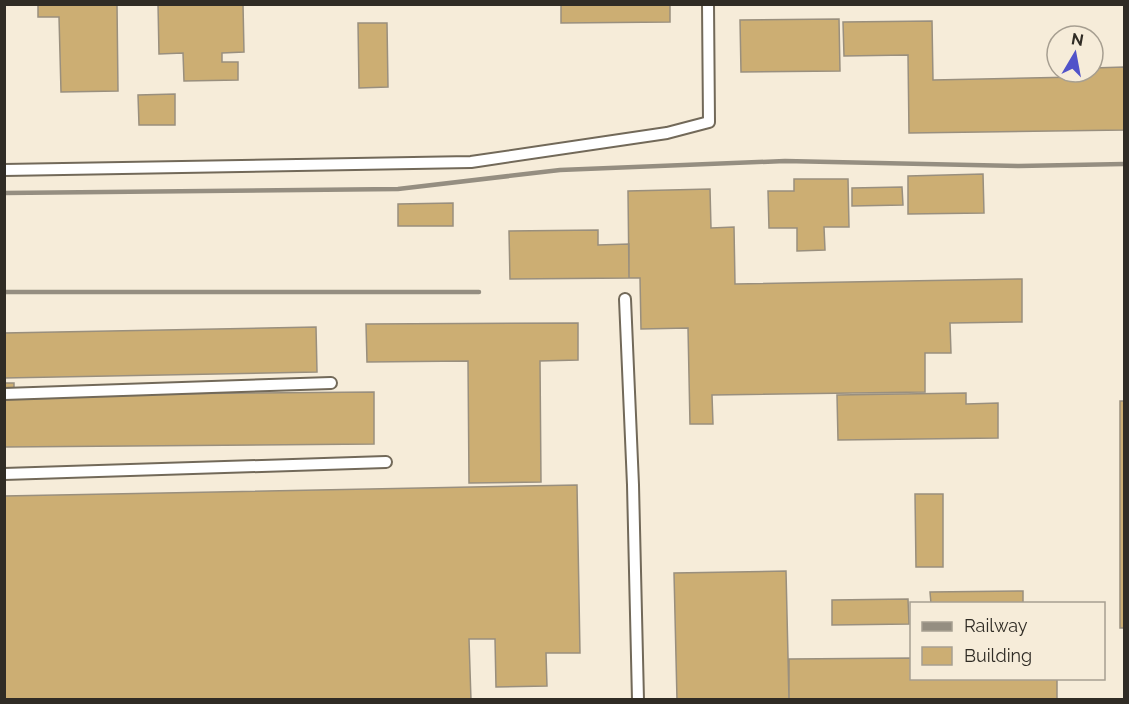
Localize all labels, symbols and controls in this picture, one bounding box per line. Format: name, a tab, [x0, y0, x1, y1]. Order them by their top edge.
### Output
north arrow	[1045, 24, 1105, 84]
text: N	[1070, 29, 1085, 50]
legend	[910, 602, 1105, 680]
text: Railway	[964, 615, 1028, 636]
text: Building	[964, 645, 1032, 666]

